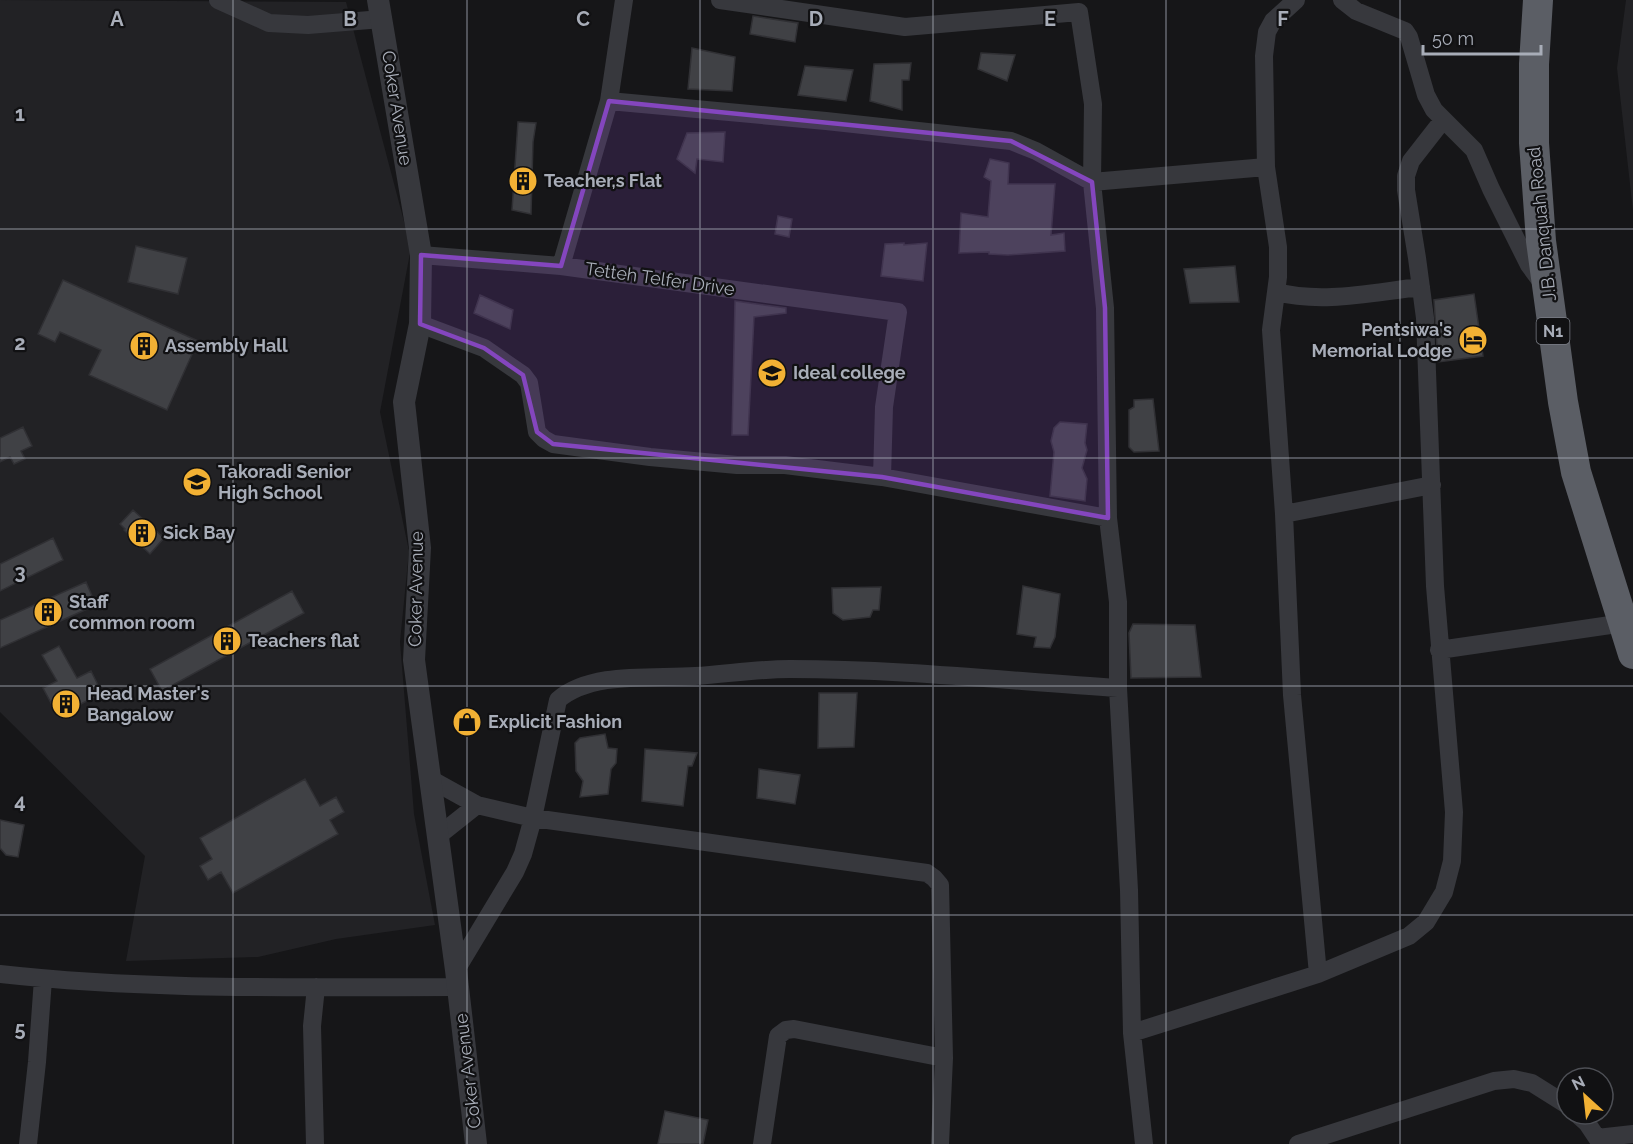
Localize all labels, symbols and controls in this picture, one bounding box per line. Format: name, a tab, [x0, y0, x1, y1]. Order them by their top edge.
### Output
text: A	[110, 7, 124, 31]
text: B	[343, 7, 357, 31]
text: C	[576, 7, 590, 31]
text: D	[809, 7, 823, 31]
text: E	[1044, 7, 1056, 31]
text: F	[1277, 7, 1289, 31]
scale bar	[1423, 18, 1542, 56]
text: 50 m	[1432, 28, 1474, 49]
street label: Coker Avenue	[378, 49, 417, 167]
text: 1	[15, 102, 25, 126]
street label: J.B. Danquah Road	[1523, 146, 1560, 302]
building icon: Teacher,s Flat	[507, 165, 539, 197]
place label: Teacher,s Flat	[544, 170, 662, 191]
street label: Tetteh Telfer Drive	[584, 258, 736, 299]
road number: N1	[1536, 318, 1570, 344]
place label: Pentsiwa's Memorial Lodge	[1312, 319, 1452, 361]
hotel icon: Pentsiwa's Memorial Lodge	[1457, 324, 1489, 356]
building icon: Assembly Hall	[128, 330, 160, 362]
text: 2	[14, 331, 26, 355]
place label: Assembly Hall	[165, 335, 288, 356]
school or university icon: Ideal college	[756, 357, 788, 389]
place label: Ideal college	[793, 362, 906, 383]
place label: Takoradi Senior High School	[218, 461, 351, 503]
school or university icon: Takoradi Senior High School	[181, 466, 213, 498]
building icon: Sick Bay	[126, 517, 158, 549]
place label: Sick Bay	[163, 522, 235, 543]
street label: Coker Avenue	[404, 531, 427, 647]
text: 3	[14, 560, 26, 584]
place label: Staff common room	[69, 591, 195, 633]
building icon: Staff common room	[32, 596, 64, 628]
building icon: Teachers flat	[211, 625, 243, 657]
place label: Teachers flat	[248, 630, 360, 651]
place label: Head Master's Bangalow	[87, 683, 210, 725]
building icon: Head Master's Bangalow	[50, 688, 82, 720]
shop icon: Explicit Fashion	[451, 706, 483, 738]
place label: Explicit Fashion	[488, 711, 622, 732]
text: 4	[14, 789, 26, 813]
street label: Coker Avenue	[450, 1012, 485, 1130]
text: 5	[14, 1017, 26, 1041]
north arrow	[1555, 1066, 1615, 1126]
text: N	[1569, 1072, 1588, 1094]

